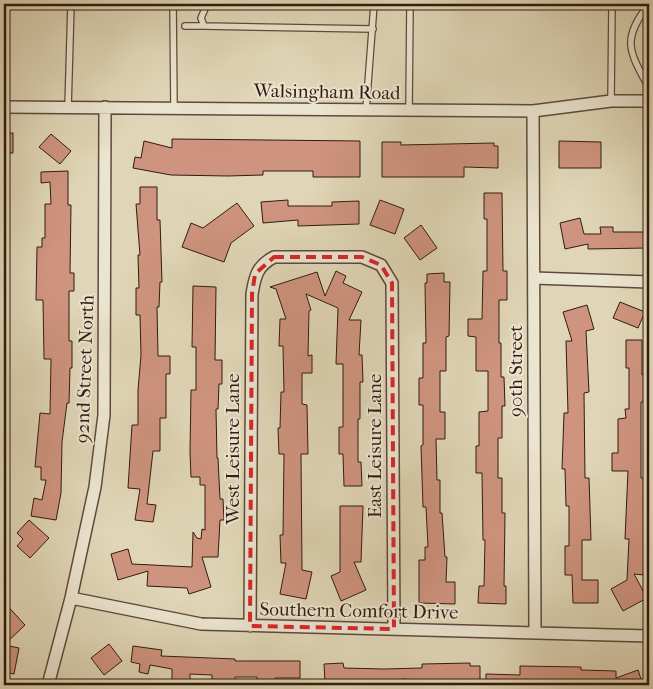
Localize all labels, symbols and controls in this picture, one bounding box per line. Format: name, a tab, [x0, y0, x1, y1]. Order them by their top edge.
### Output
street label: Walsingham Road	[252, 80, 401, 104]
street label: 92nd Street North	[71, 294, 99, 444]
street label: 90th Street	[505, 325, 527, 417]
street label: West Leisure Lane	[222, 373, 244, 526]
street label: East Leisure Lane	[364, 374, 386, 518]
street label: Southern Comfort Drive	[259, 598, 459, 624]

